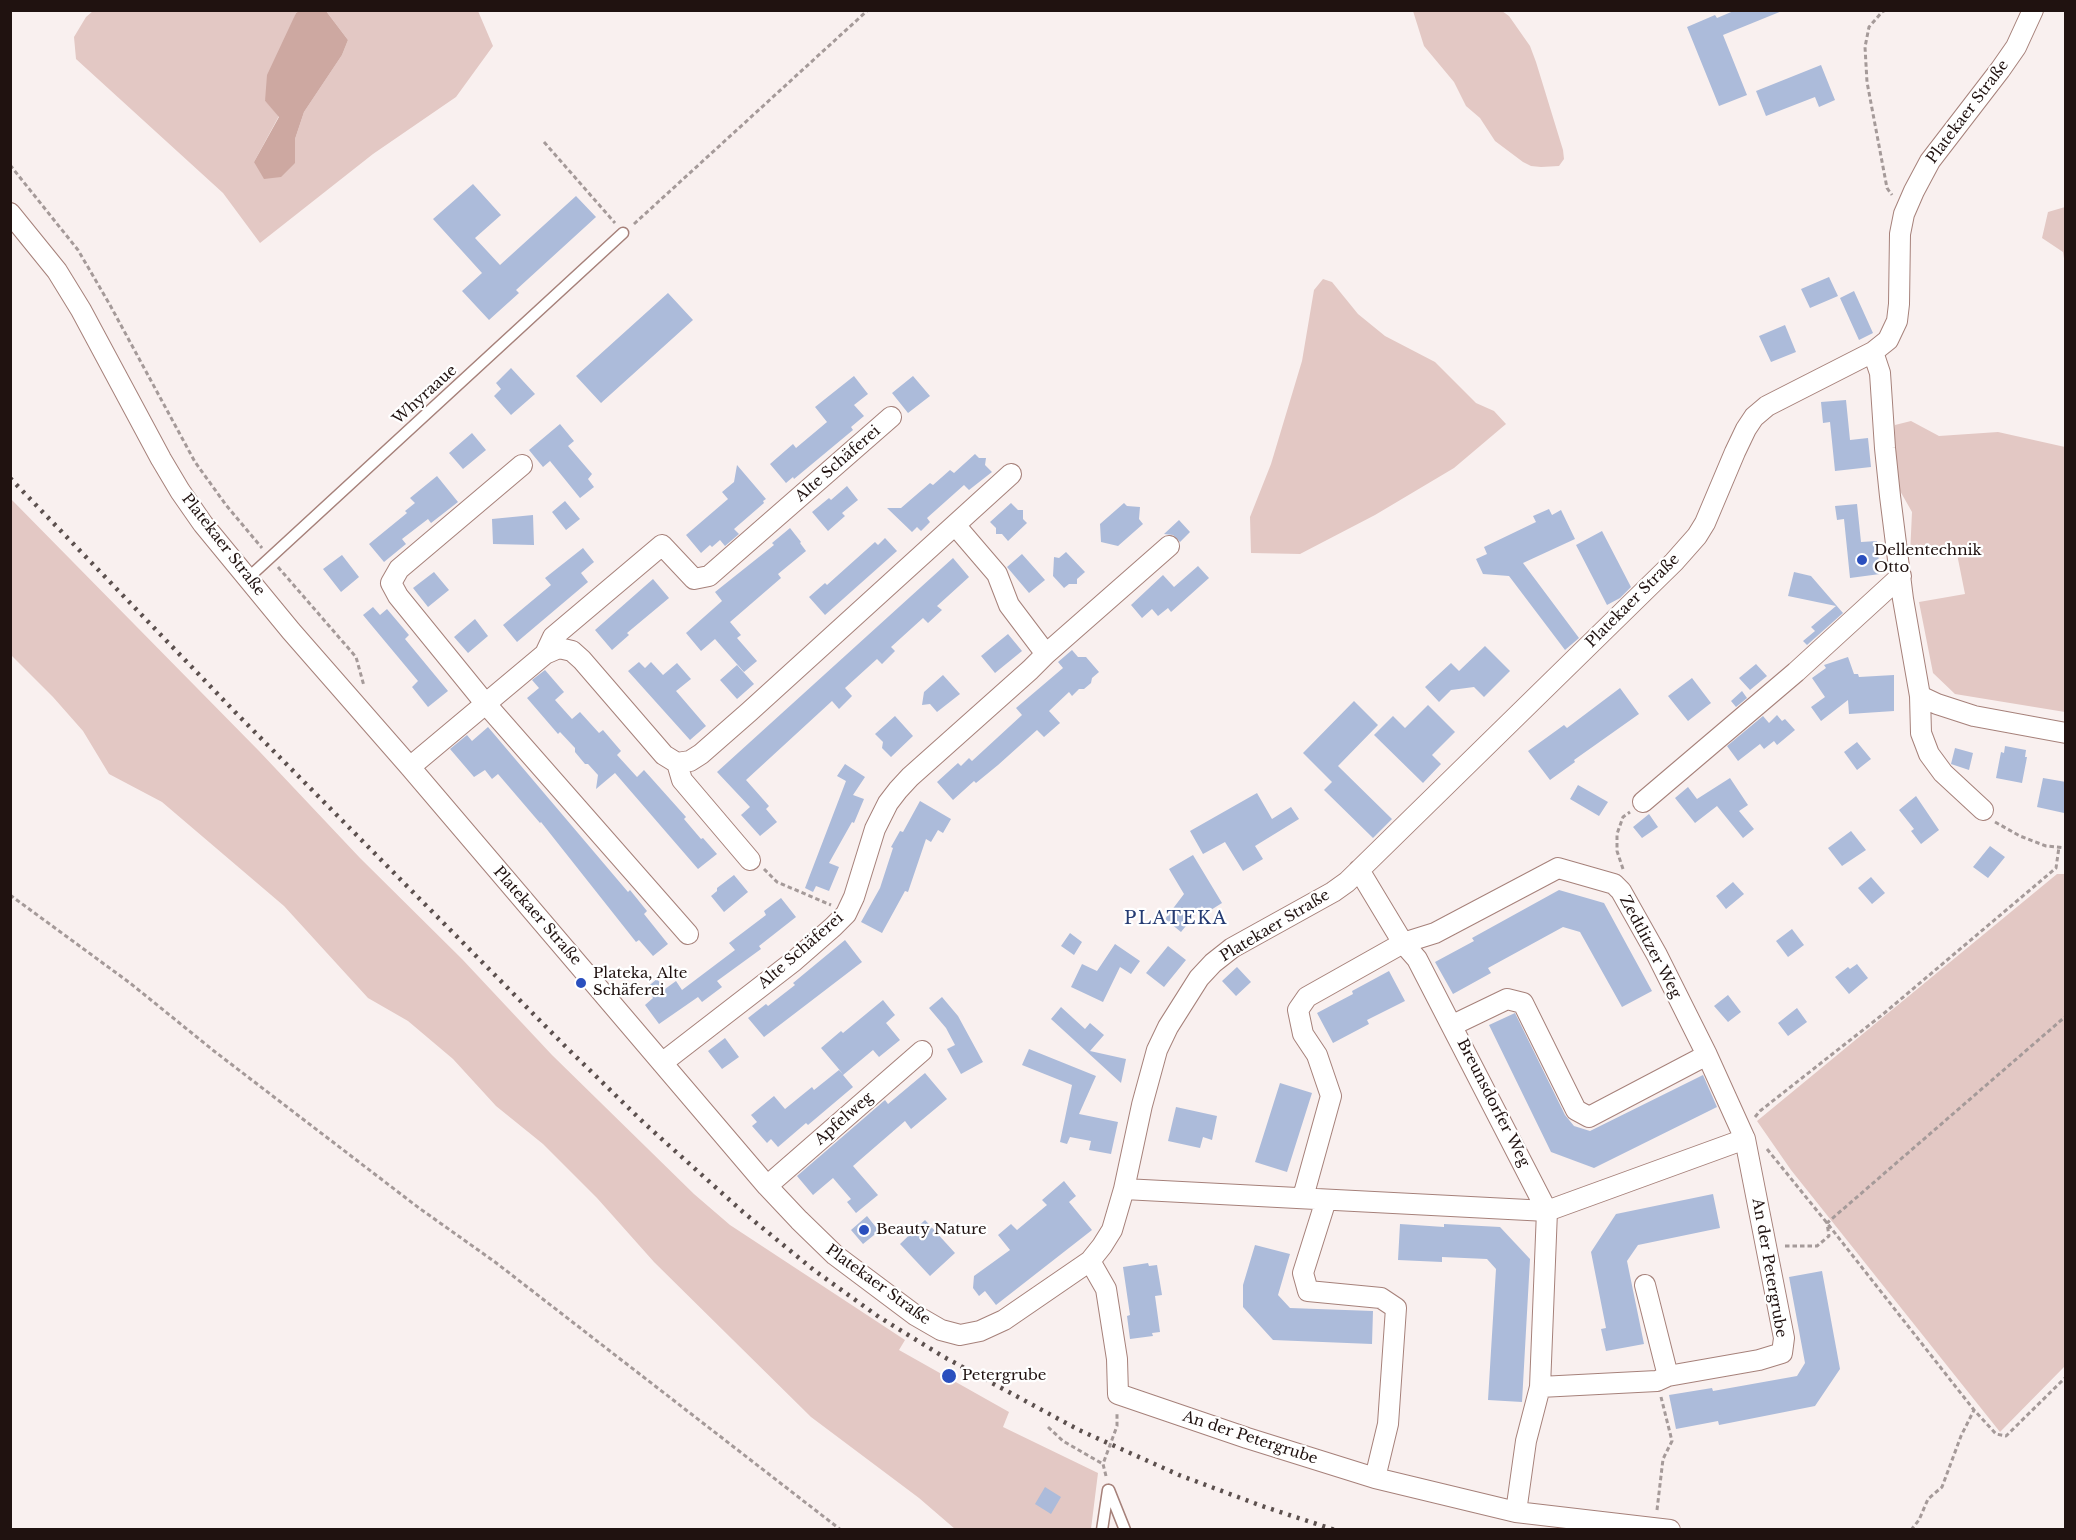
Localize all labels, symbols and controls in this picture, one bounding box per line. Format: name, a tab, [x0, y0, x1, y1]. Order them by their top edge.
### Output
street label: Platekaer Straße	[1923, 57, 2013, 167]
street label: Whyraaue	[389, 362, 461, 428]
street label: Alte Schäferei	[792, 422, 884, 506]
street label: Platekaer Straße	[177, 490, 269, 600]
place label: Dellentechnik Otto	[1874, 542, 1982, 577]
street label: Platekaer Straße	[1582, 550, 1684, 652]
marker: Dellentechnik Otto	[1855, 553, 1869, 567]
street label: Platekaer Straße	[489, 863, 585, 969]
street label: Platekaer Straße	[1217, 886, 1333, 966]
street label: Zedtlitzer Weg	[1615, 892, 1685, 1002]
district label: PLATEKA	[1124, 908, 1228, 930]
street label: Alte Schäferei	[755, 909, 847, 993]
place label: Plateka, Alte Schäferei	[593, 965, 687, 1000]
marker: Plateka, Alte Schäferei	[574, 976, 588, 990]
street label: Breunsdorfer Weg	[1453, 1036, 1533, 1170]
street label: Apfelweg	[811, 1089, 877, 1149]
street label: An der Petergrube	[1748, 1197, 1790, 1339]
place label: Beauty Nature	[876, 1221, 987, 1239]
marker: Beauty Nature	[857, 1223, 871, 1237]
street label: Platekaer Straße	[822, 1241, 934, 1329]
marker: Petergrube	[940, 1367, 958, 1385]
place label: Petergrube	[962, 1367, 1046, 1385]
street label: An der Petergrube	[1180, 1408, 1320, 1468]

